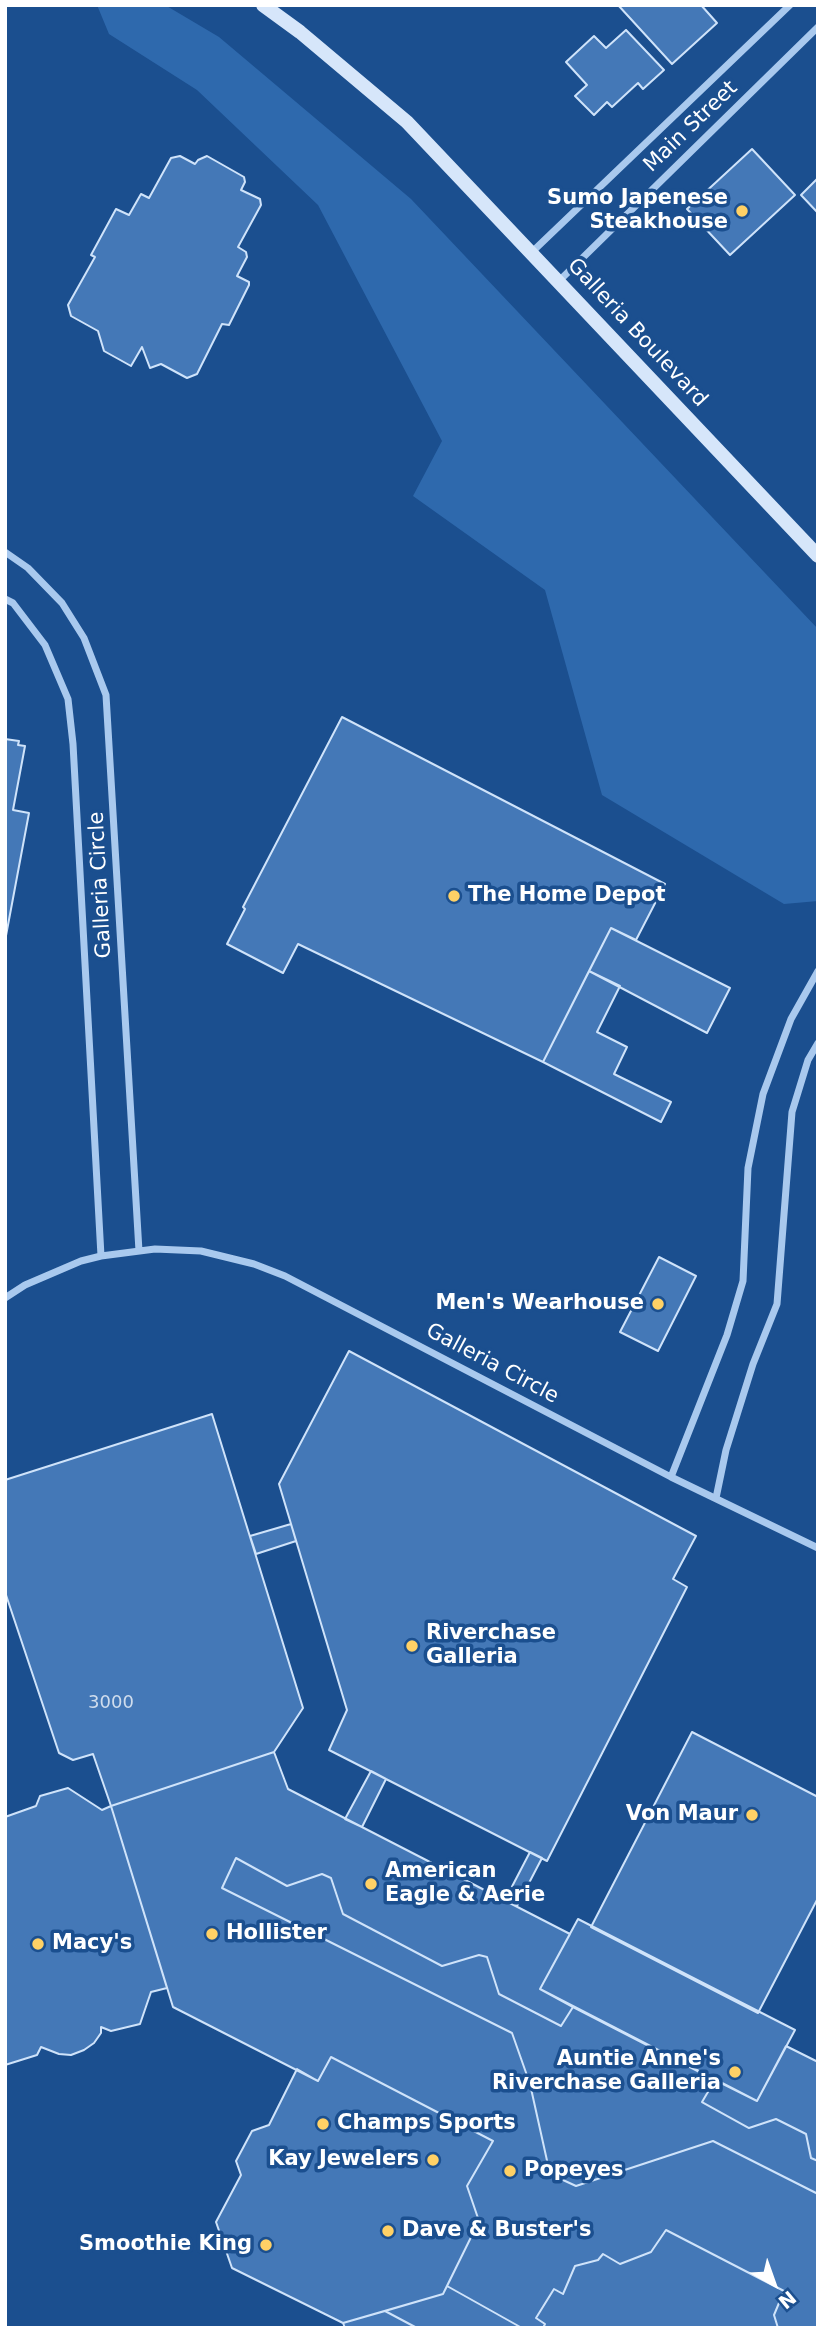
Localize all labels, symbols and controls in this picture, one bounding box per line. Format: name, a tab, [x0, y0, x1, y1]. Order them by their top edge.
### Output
street label: Main Street	[639, 76, 743, 178]
place label: Sumo Japenese Steakhouse	[547, 186, 728, 236]
marker: Sumo Japenese Steakhouse	[734, 203, 750, 219]
street label: Galleria Boulevard	[562, 253, 712, 413]
street label: Galleria Circle	[85, 811, 117, 959]
place label: The Home Depot	[468, 883, 665, 909]
marker: The Home Depot	[446, 888, 462, 904]
place label: Men's Wearhouse	[435, 1291, 644, 1317]
marker: Men's Wearhouse	[650, 1296, 666, 1312]
street label: Galleria Circle	[421, 1318, 563, 1410]
place label: Riverchase Galleria	[426, 1621, 556, 1671]
marker: Riverchase Galleria	[404, 1638, 420, 1654]
house number: 3000	[88, 1692, 134, 1714]
place label: Von Maur	[626, 1802, 738, 1828]
marker: Von Maur	[744, 1807, 760, 1823]
place label: American Eagle & Aerie	[385, 1859, 545, 1909]
marker: American Eagle & Aerie	[363, 1876, 379, 1892]
place label: Hollister	[226, 1921, 327, 1947]
marker: Hollister	[204, 1926, 220, 1942]
place label: Macy's	[52, 1931, 132, 1957]
marker: Macy's	[30, 1936, 46, 1952]
place label: Auntie Anne's Riverchase Galleria	[492, 2047, 721, 2097]
marker: Auntie Anne's Riverchase Galleria	[727, 2064, 743, 2080]
place label: Champs Sports	[337, 2111, 516, 2137]
marker: Champs Sports	[315, 2116, 331, 2132]
place label: Kay Jewelers	[268, 2147, 419, 2173]
marker: Kay Jewelers	[425, 2152, 441, 2168]
place label: Popeyes	[524, 2158, 624, 2184]
marker: Popeyes	[502, 2163, 518, 2179]
place label: Dave & Buster's	[402, 2218, 591, 2244]
marker: Dave & Buster's	[380, 2223, 396, 2239]
place label: Smoothie King	[79, 2232, 252, 2258]
marker: Smoothie King	[258, 2237, 274, 2253]
north arrow	[739, 2249, 809, 2319]
text: N	[774, 2287, 801, 2314]

